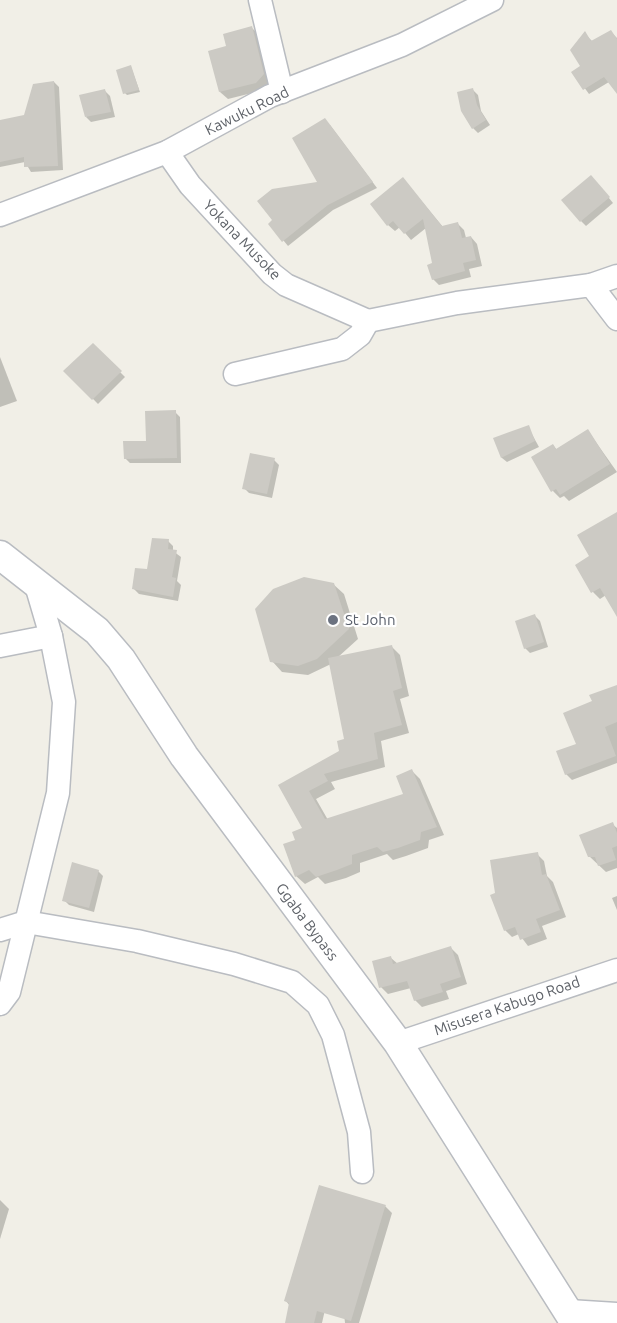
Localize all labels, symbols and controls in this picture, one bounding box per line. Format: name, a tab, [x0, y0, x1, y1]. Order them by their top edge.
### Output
street label: Kawuku Road	[202, 83, 291, 138]
street label: Yokana Musoke	[200, 196, 285, 283]
place label: St John	[345, 611, 395, 628]
marker: St John	[326, 613, 340, 627]
street label: Ggaba Bypass	[273, 880, 342, 964]
street label: Misusera Kabugo Road	[432, 973, 582, 1038]

